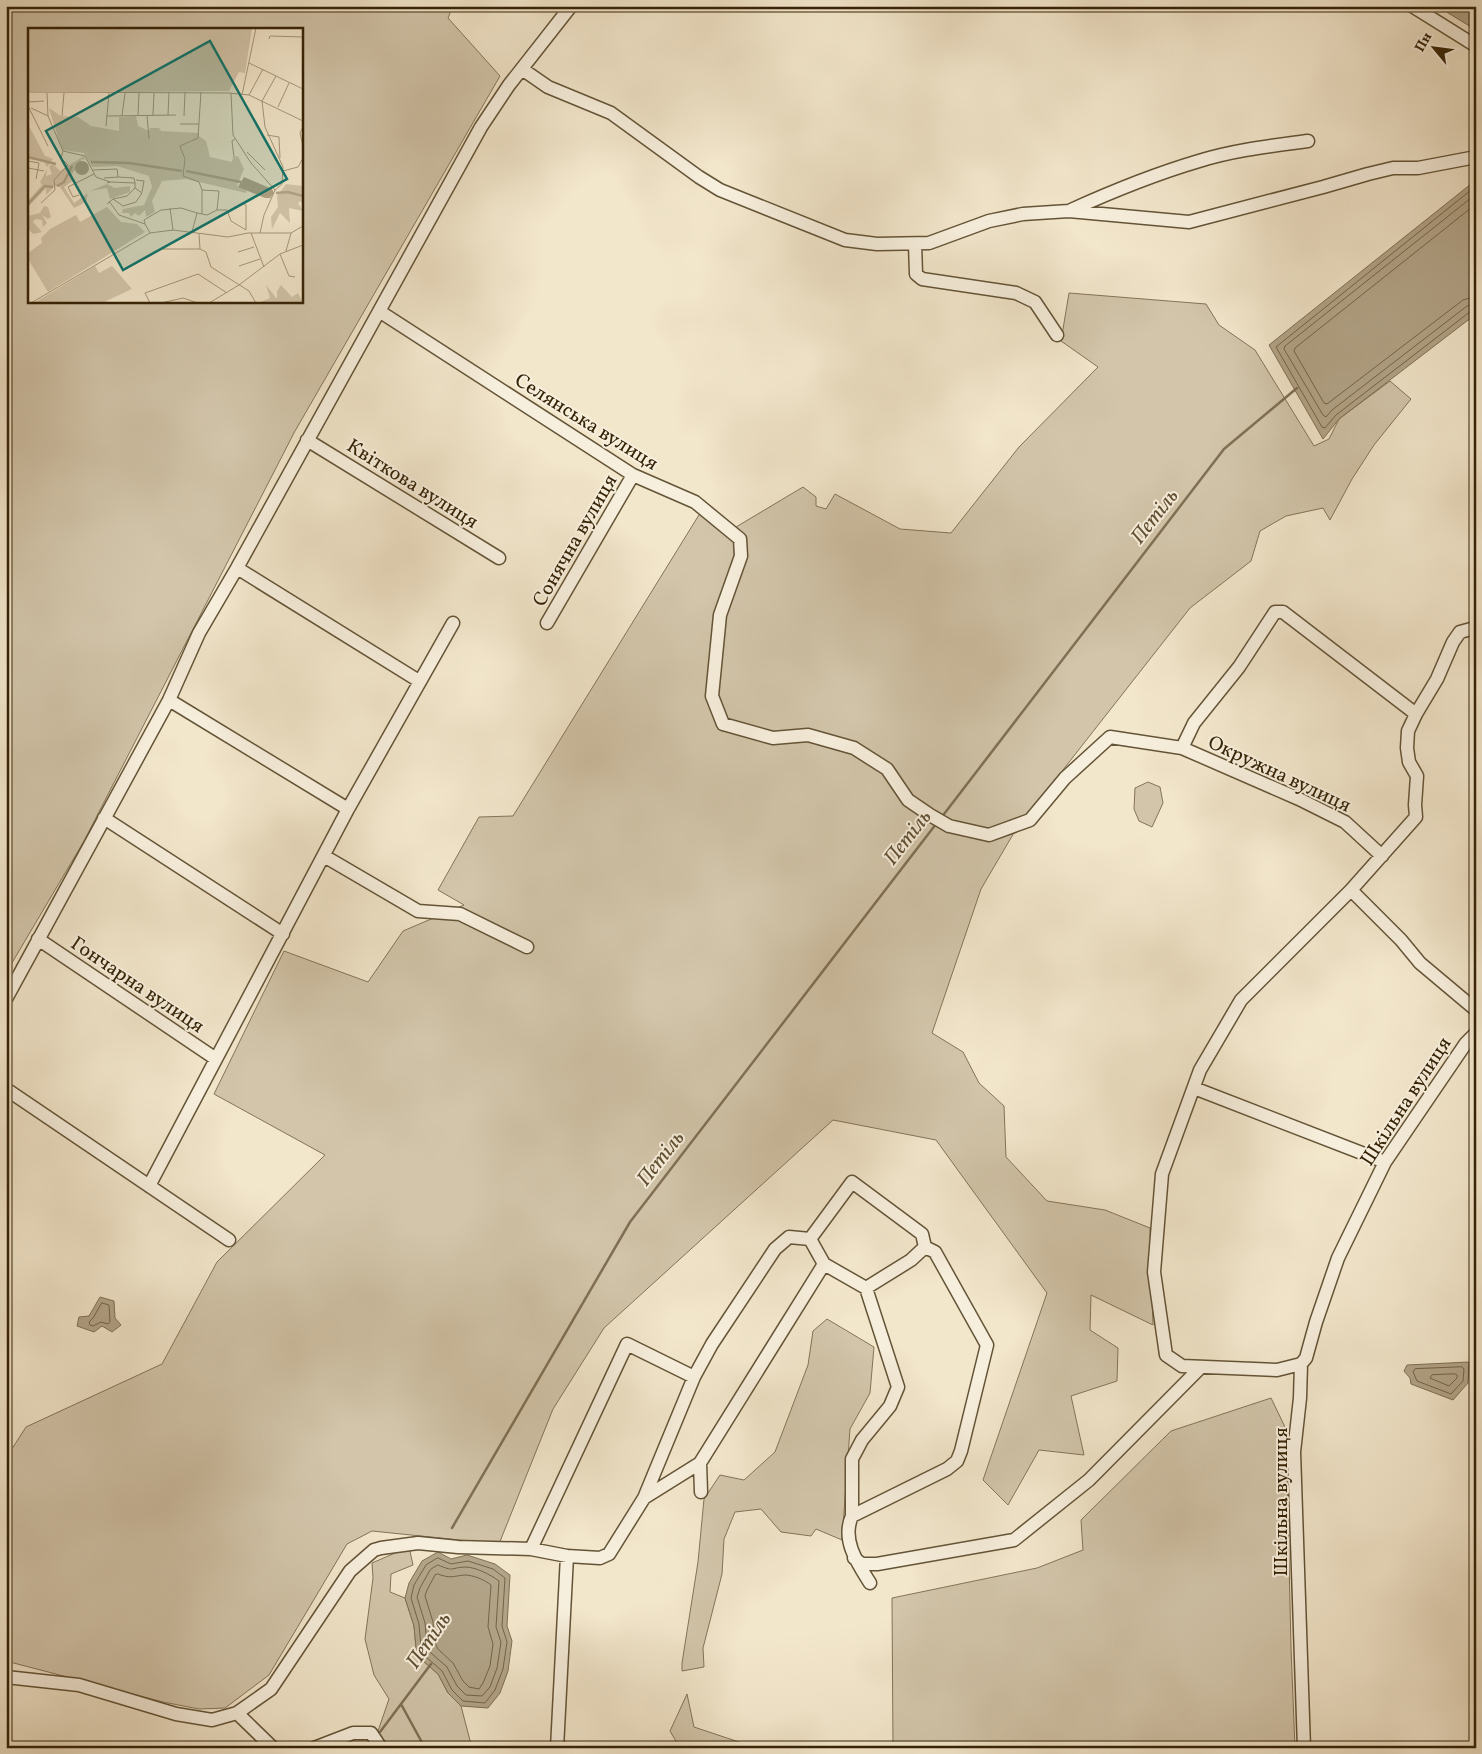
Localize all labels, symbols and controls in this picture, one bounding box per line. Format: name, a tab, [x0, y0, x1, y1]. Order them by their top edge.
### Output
north arrow	[1410, 22, 1460, 72]
inset map	[28, 28, 302, 302]
text: Пн	[1411, 29, 1437, 56]
street label: Селянська вулиця	[509, 367, 663, 478]
street label: Квіткова вулиця	[341, 433, 483, 536]
street label: Сонячна вулиця	[526, 470, 625, 612]
water label: Петіль	[1125, 483, 1186, 550]
street label: Окружна вулиця	[1203, 729, 1355, 820]
water label: Петіль	[878, 804, 939, 871]
street label: Гончарна вулиця	[64, 930, 209, 1041]
street label: Шкільна вулиця	[1354, 1032, 1459, 1172]
water label: Петіль	[631, 1125, 692, 1192]
street label: Шкільна вулиця	[1268, 1427, 1296, 1577]
water label: Петіль	[400, 1606, 459, 1675]

